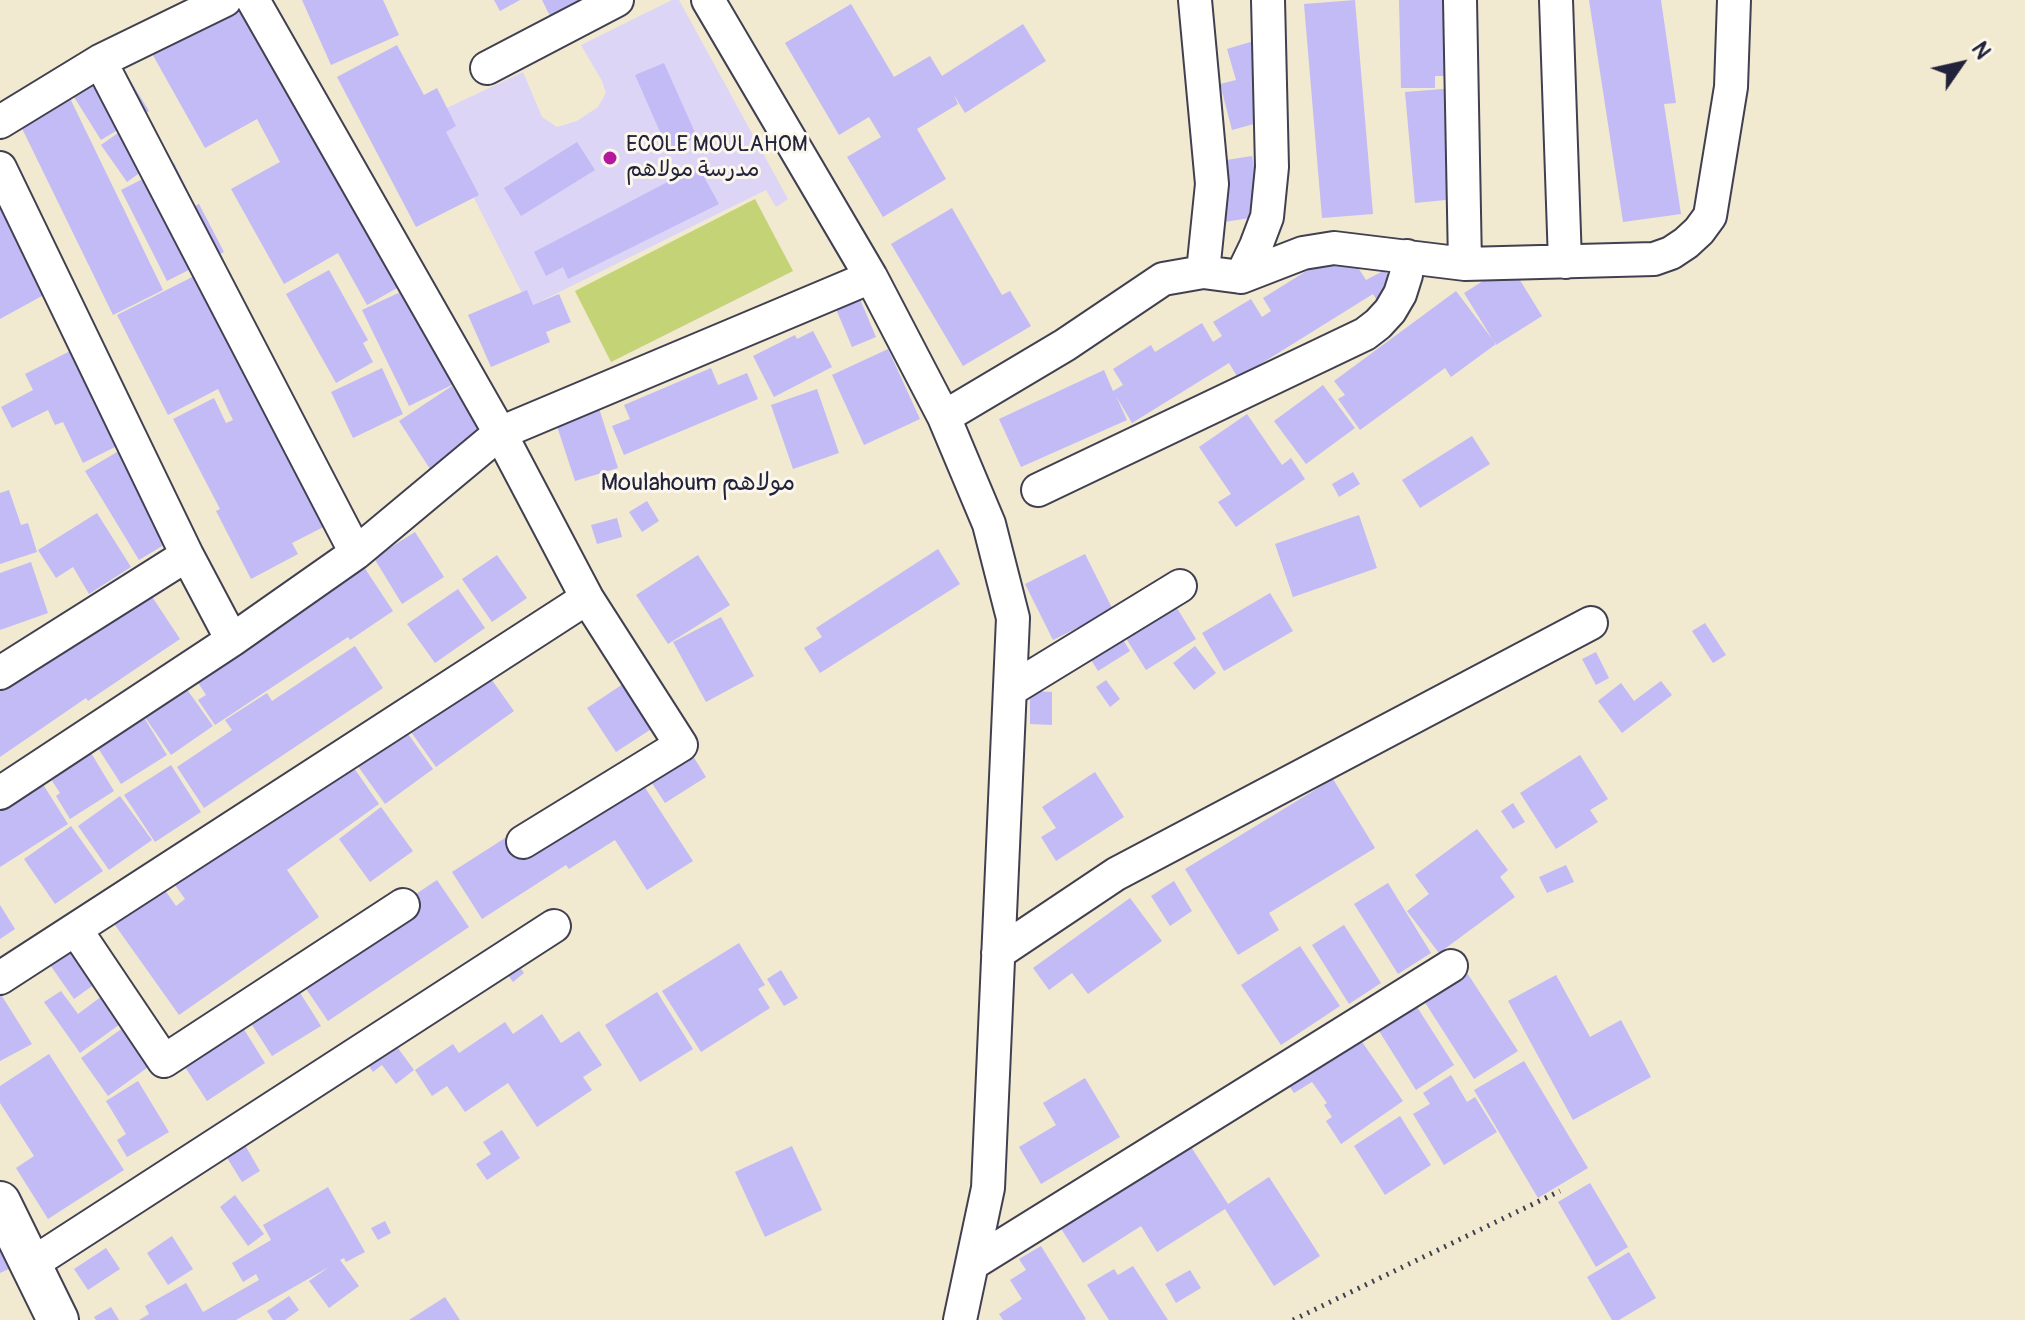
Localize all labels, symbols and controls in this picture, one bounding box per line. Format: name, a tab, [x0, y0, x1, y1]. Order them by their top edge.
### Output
north arrow	[1921, 24, 2001, 104]
text: N	[1965, 37, 1997, 65]
place label: ECOLE MOULAHOM مدرسة مولاهم	[626, 132, 808, 184]
marker: ECOLE MOULAHOM مدرسة مولاهم	[601, 149, 619, 167]
district label: Moulahoum مولاهم	[601, 470, 795, 498]

